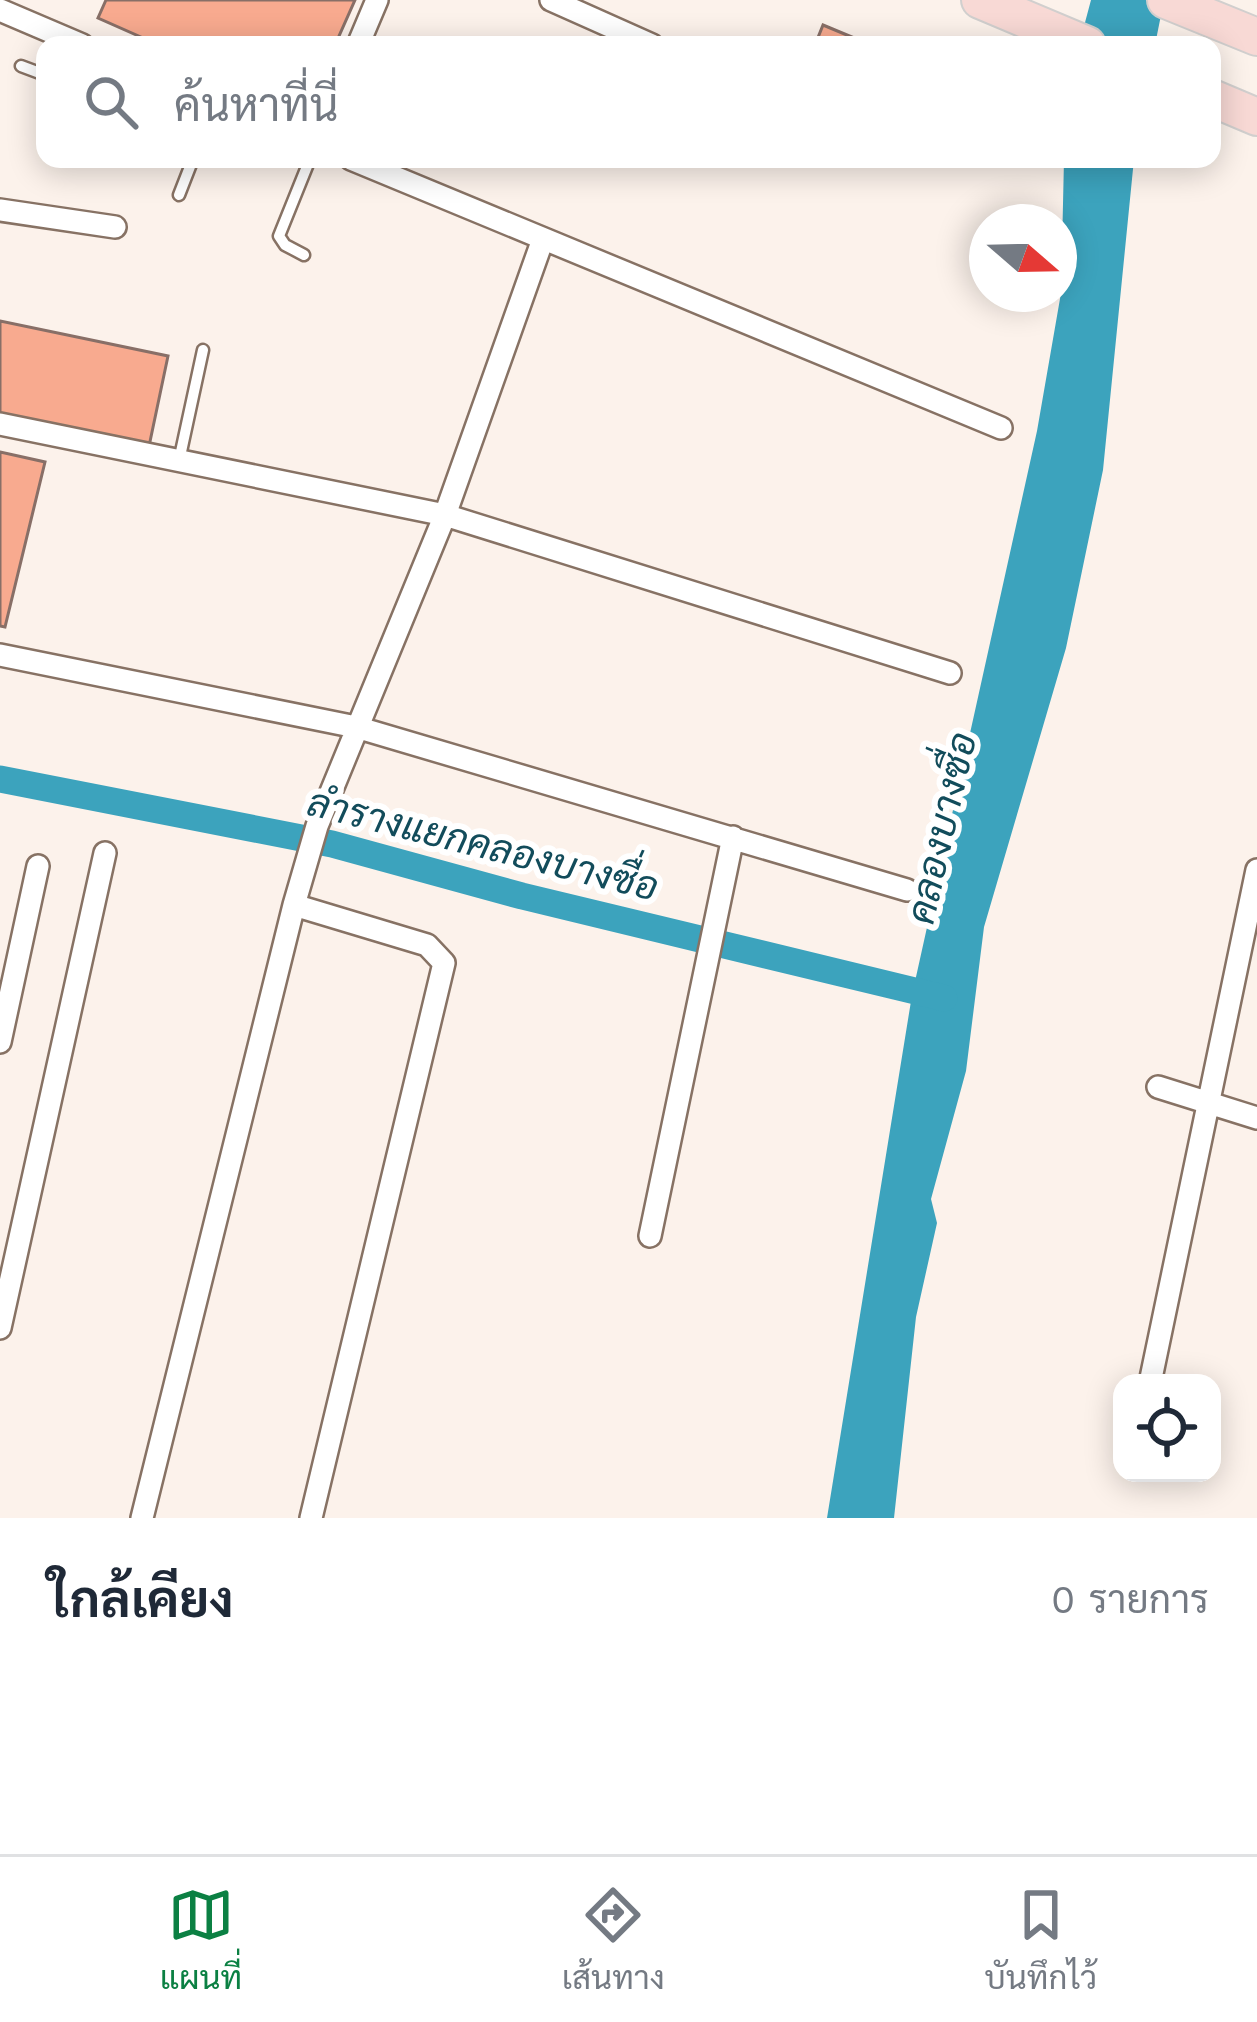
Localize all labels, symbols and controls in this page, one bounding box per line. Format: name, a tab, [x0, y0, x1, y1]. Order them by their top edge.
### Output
search box	[36, 36, 1221, 168]
icon: search	[78, 69, 144, 135]
text: ค้นหาที่นี่	[174, 79, 338, 132]
north arrow	[969, 204, 1077, 312]
water label: คลองบางซื่อ	[887, 725, 985, 928]
water label: ลำรางแยกคลองบางซื่อ	[303, 768, 666, 910]
map controls	[1113, 1374, 1221, 1482]
button: locate	[1113, 1374, 1221, 1482]
text: ใกล้เคียง	[48, 1570, 234, 1629]
text: 0 รายการ	[1051, 1577, 1209, 1622]
tab: แผนที่	[160, 1882, 242, 1997]
tab: เส้นทาง	[562, 1882, 665, 1997]
tab: บันทึกไว้	[984, 1882, 1097, 1997]

